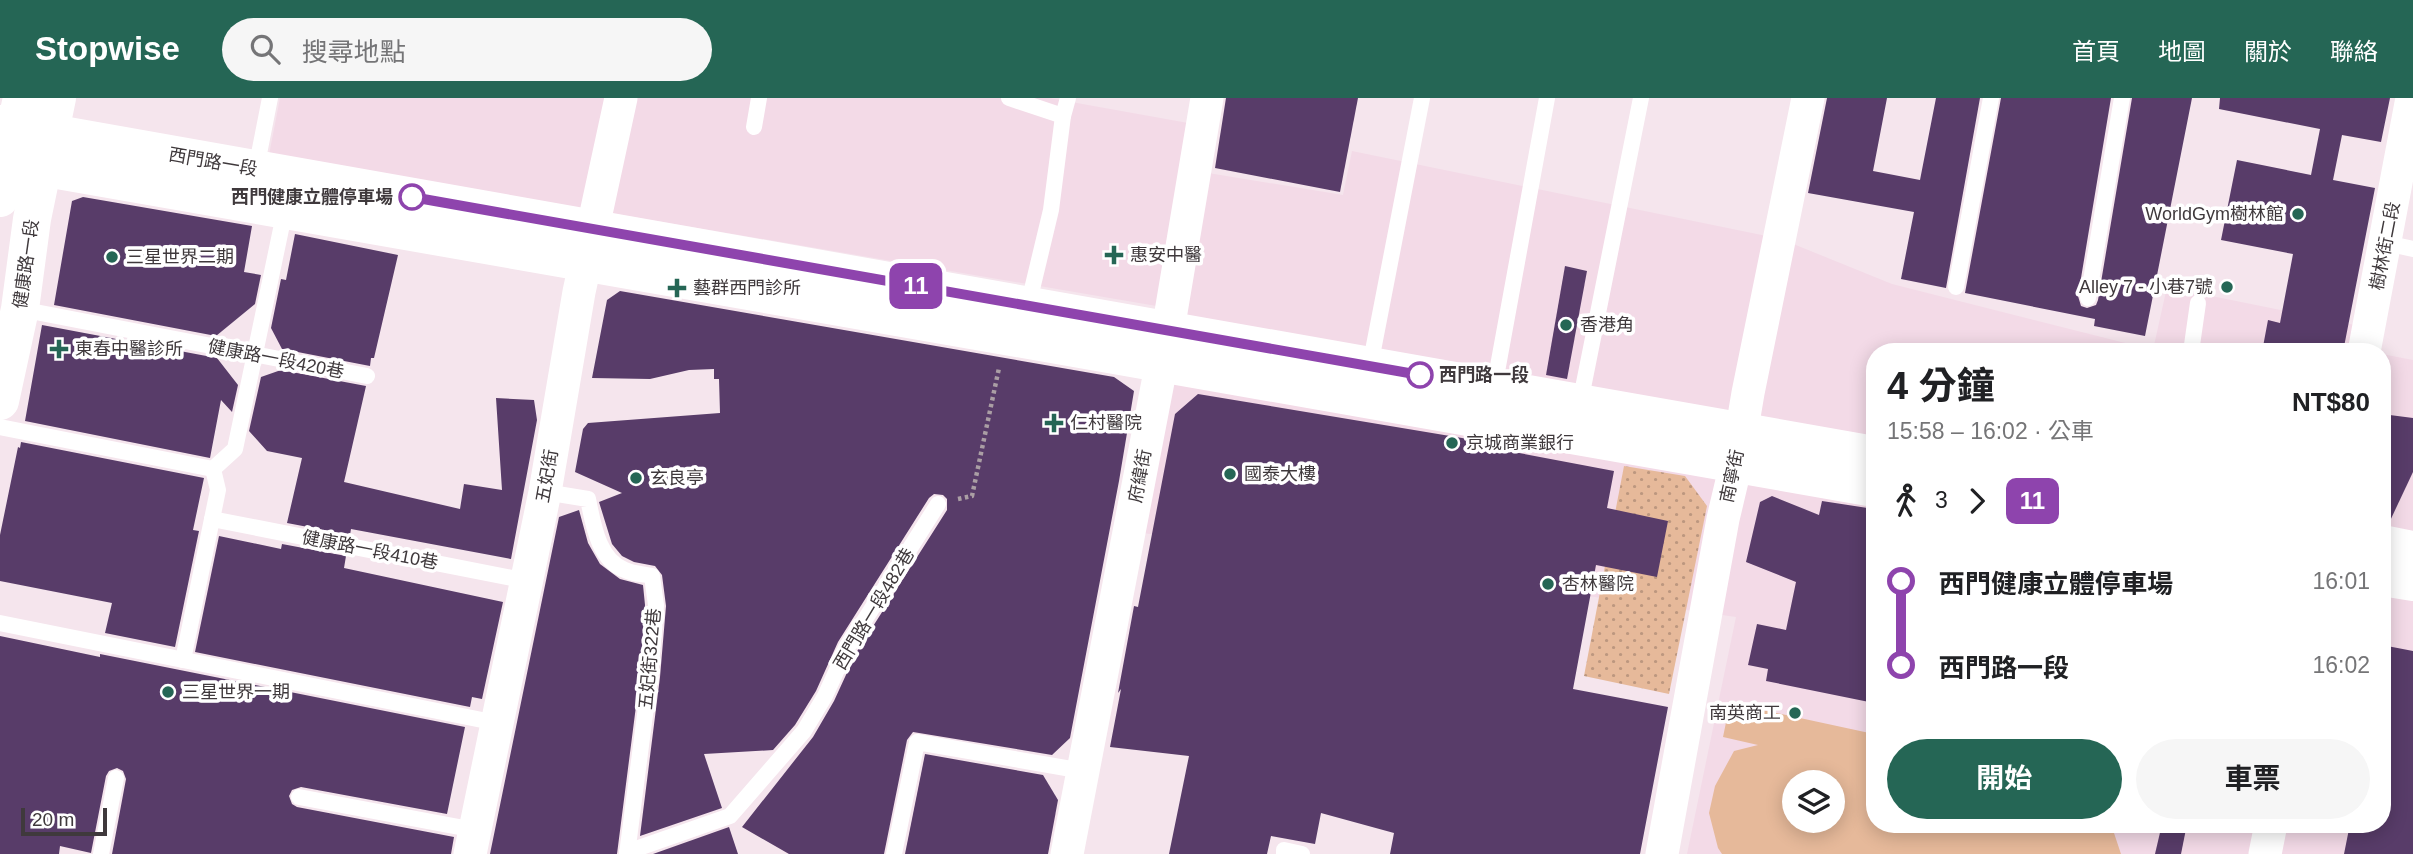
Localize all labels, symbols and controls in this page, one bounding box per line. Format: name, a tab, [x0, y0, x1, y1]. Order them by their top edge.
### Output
search box	[222, 18, 712, 81]
text: Stopwise	[35, 30, 180, 67]
icon: search	[246, 30, 284, 68]
text: 搜尋地點	[302, 37, 406, 67]
text: 首頁	[2072, 38, 2120, 65]
text: 地圖	[2158, 38, 2206, 65]
text: 關於	[2244, 38, 2292, 65]
text: 聯絡	[2330, 38, 2378, 65]
street label: 西門路一段	[167, 144, 259, 180]
marker: 西門健康立體停車場	[399, 184, 425, 210]
place label: 西門健康立體停車場	[231, 187, 393, 207]
street label: 樹林街二段	[2367, 200, 2403, 292]
place label: WorldGym樹林館	[2145, 204, 2284, 224]
marker: WorldGym樹林館	[2290, 206, 2306, 222]
street label: 健康路一段	[10, 218, 42, 310]
marker: 惠安中醫	[1104, 245, 1124, 265]
place label: 惠安中醫	[1130, 245, 1202, 265]
place label: 三星世界二期	[126, 247, 234, 267]
marker: 三星世界二期	[104, 249, 120, 265]
line badge: 11	[884, 263, 948, 309]
text: 11	[903, 272, 929, 299]
place label: Alley 7 - 小巷7號	[2079, 277, 2213, 297]
marker: 藝群西門診所	[667, 278, 687, 298]
place label: 藝群西門診所	[693, 278, 801, 298]
marker: Alley 7 - 小巷7號	[2219, 279, 2235, 295]
place label: 香港角	[1580, 315, 1634, 335]
marker: 香港角	[1558, 317, 1574, 333]
street label: 健康路一段420巷	[206, 336, 346, 382]
marker: 東春中醫診所	[49, 339, 69, 359]
place label: 東春中醫診所	[75, 339, 183, 359]
marker: 西門路一段	[1407, 362, 1433, 388]
place label: 西門路一段	[1439, 365, 1529, 385]
text: 4 分鐘	[1887, 365, 1995, 407]
text: NT$80	[2292, 387, 2370, 417]
marker: 仁村醫院	[1044, 413, 1064, 433]
place label: 仁村醫院	[1070, 413, 1142, 433]
text: 15:58 – 16:02 · 公車	[1887, 418, 2094, 444]
place label: 京城商業銀行	[1466, 433, 1574, 453]
marker: 京城商業銀行	[1444, 435, 1460, 451]
street label: 五妃街	[532, 448, 562, 504]
street label: 府緯街	[1125, 448, 1155, 504]
street label: 南寧街	[1717, 448, 1747, 504]
place label: 國泰大樓	[1244, 464, 1316, 484]
marker: 國泰大樓	[1222, 466, 1238, 482]
place label: 玄良亭	[650, 468, 704, 488]
marker: 玄良亭	[628, 470, 644, 486]
icon: walk	[1887, 482, 1925, 520]
icon: forward	[1958, 482, 1996, 520]
text: 3	[1935, 487, 1948, 513]
text: 11	[2020, 487, 2045, 514]
street label: 健康路一段410巷	[300, 527, 440, 573]
street label: 西門路一段482巷	[830, 545, 918, 673]
text: 16:01	[2312, 568, 2370, 594]
text: 西門健康立體停車場	[1939, 569, 2173, 599]
place label: 杏林醫院	[1562, 574, 1634, 594]
marker: 杏林醫院	[1540, 576, 1556, 592]
street label: 五妃街322巷	[636, 607, 664, 711]
text: 16:02	[2312, 652, 2370, 678]
text: 西門路一段	[1939, 653, 2069, 683]
place label: 三星世界一期	[182, 682, 290, 702]
marker: 三星世界一期	[160, 684, 176, 700]
place label: 南英商工	[1709, 703, 1781, 723]
marker: 南英商工	[1787, 705, 1803, 721]
button: 開始	[1887, 739, 2122, 819]
button: 車票	[2136, 739, 2370, 819]
map controls	[1782, 770, 1845, 833]
button: layers	[1782, 770, 1845, 833]
scale bar	[21, 805, 107, 837]
text: 20 m	[32, 809, 74, 830]

